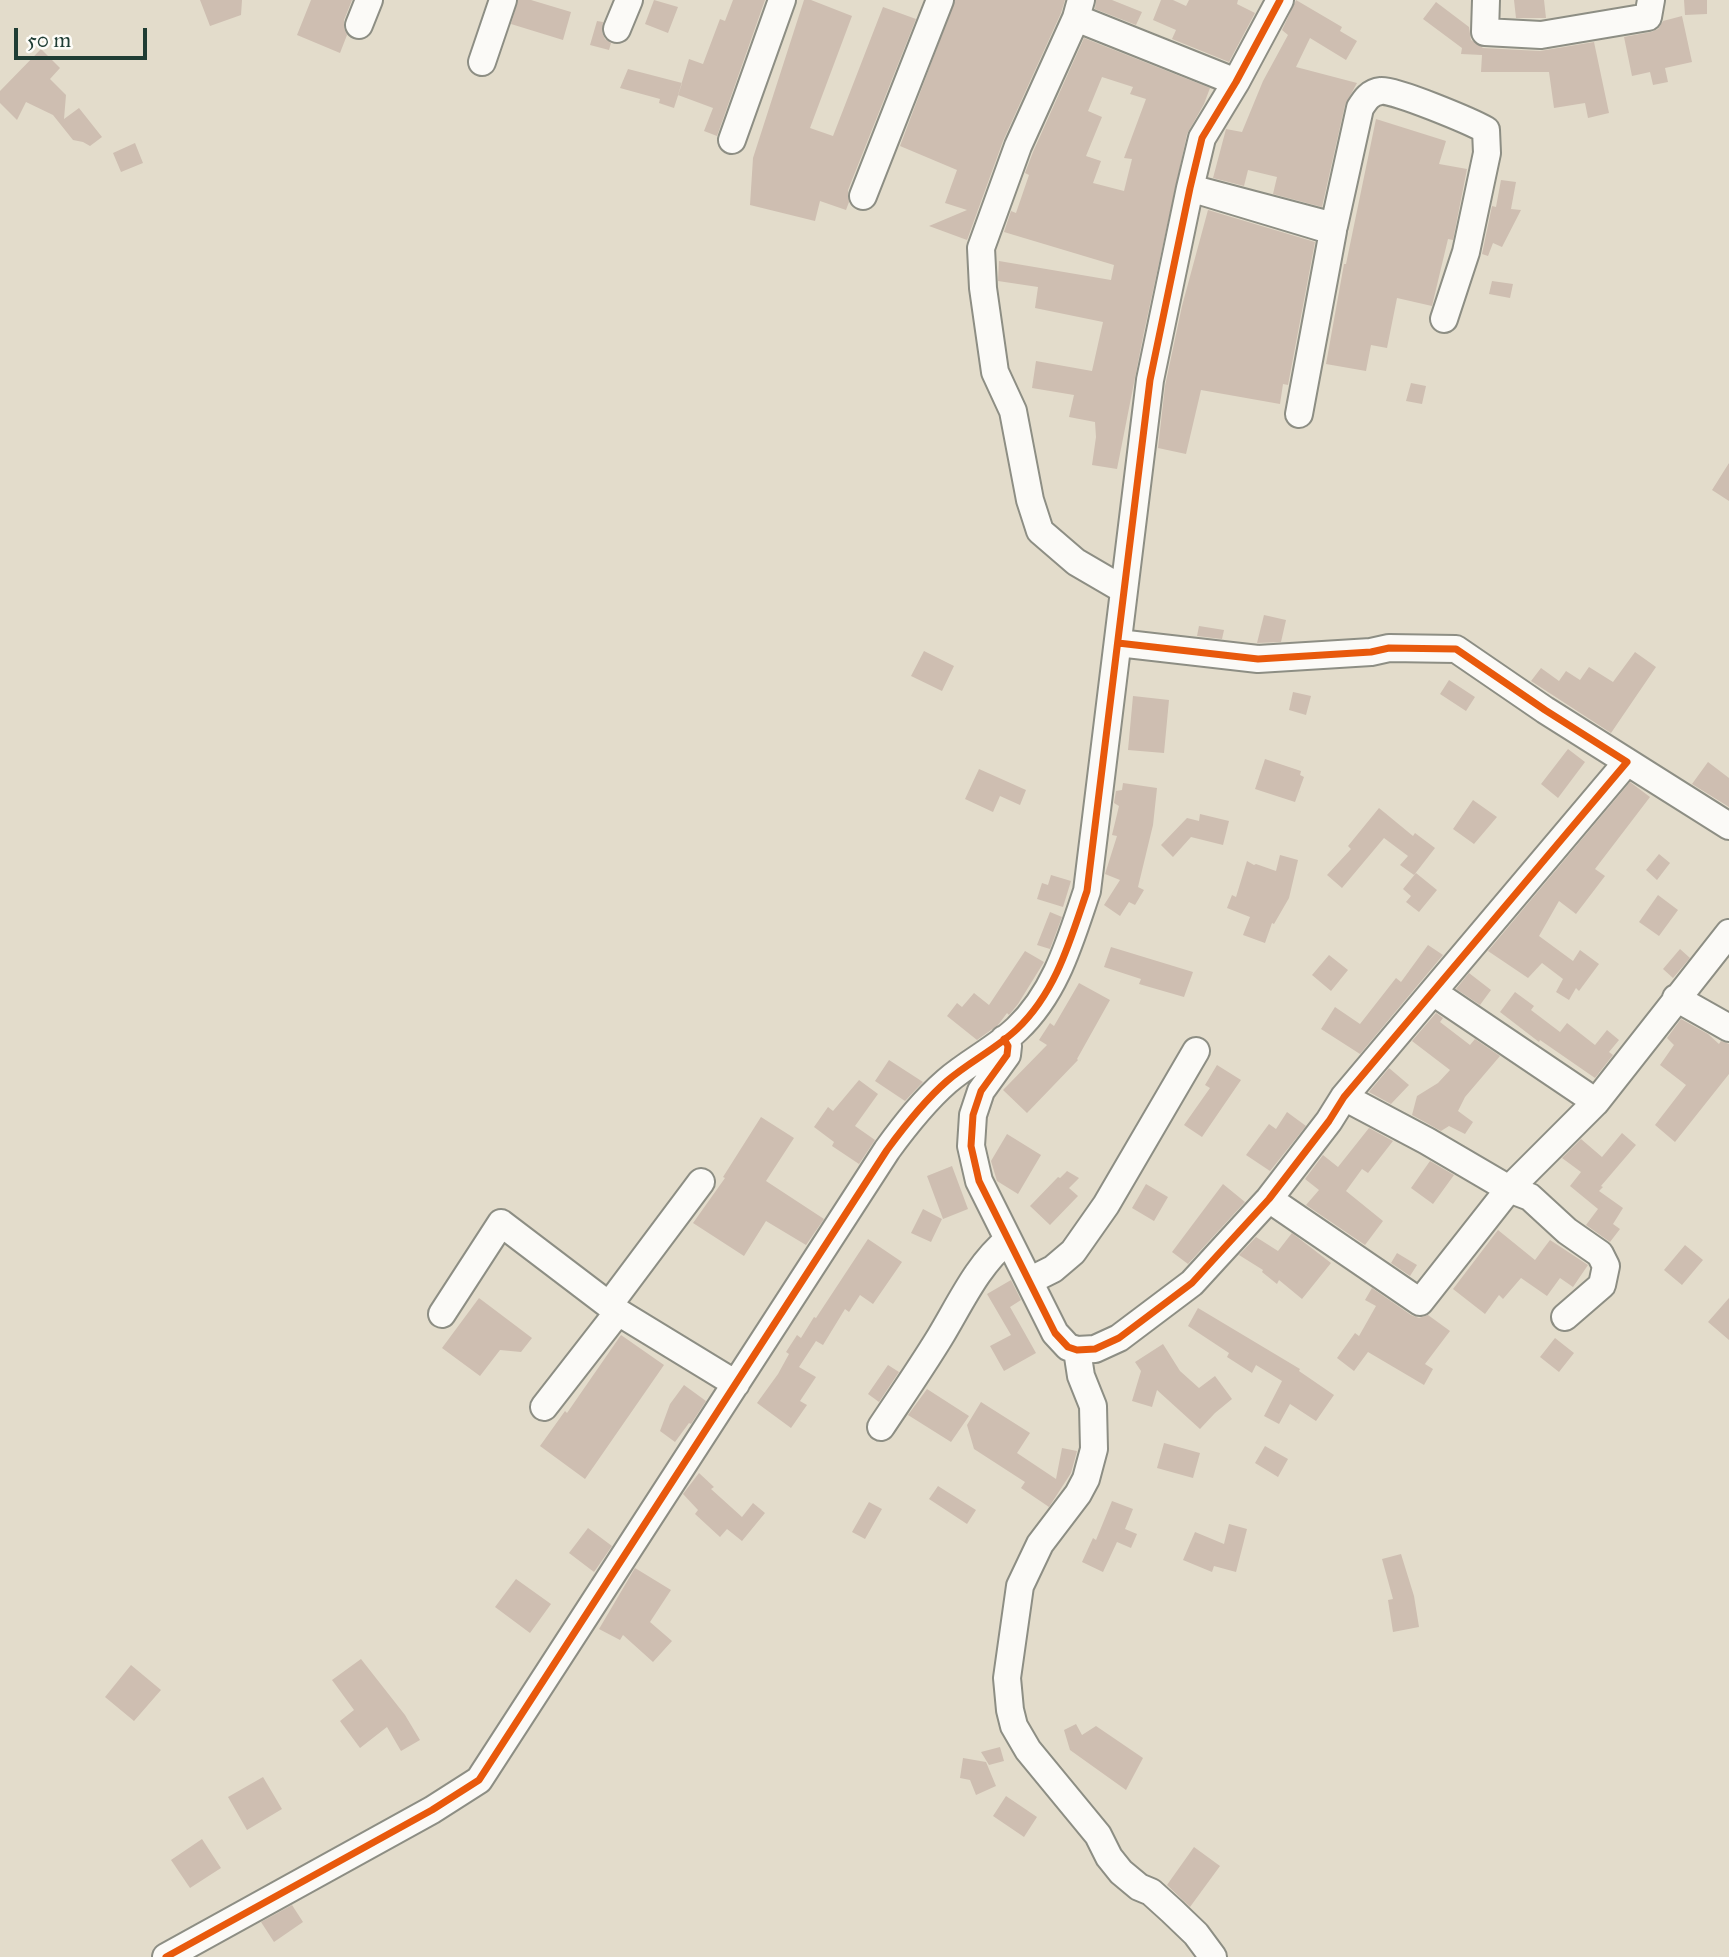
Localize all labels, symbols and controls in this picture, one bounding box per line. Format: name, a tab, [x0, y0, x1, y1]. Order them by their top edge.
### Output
scale bar	[18, 14, 150, 58]
text: 50 m	[27, 27, 71, 53]

